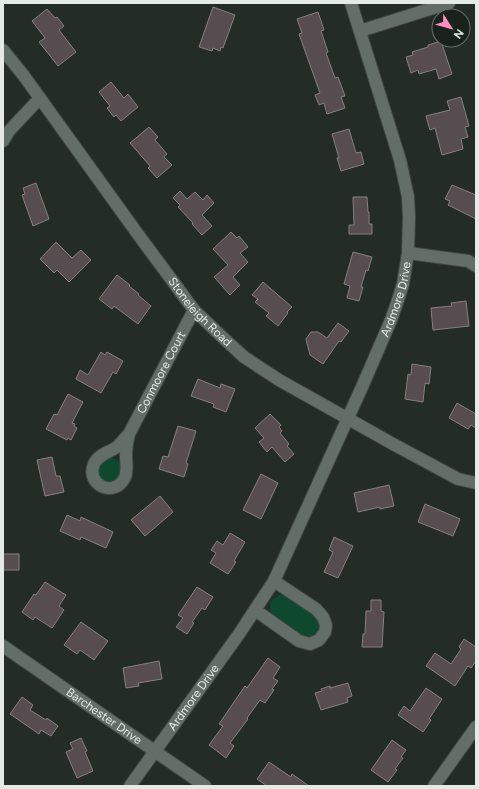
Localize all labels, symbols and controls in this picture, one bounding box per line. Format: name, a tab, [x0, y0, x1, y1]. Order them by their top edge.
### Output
north arrow	[431, 8, 471, 48]
text: N	[451, 26, 466, 41]
street label: Ardmore Drive	[378, 260, 414, 339]
street label: Stoneleigh Road	[165, 275, 235, 349]
street label: Conmoore Court	[134, 328, 189, 416]
street label: Ardmore Drive	[165, 661, 222, 733]
street label: Barchester Drive	[64, 685, 145, 747]

